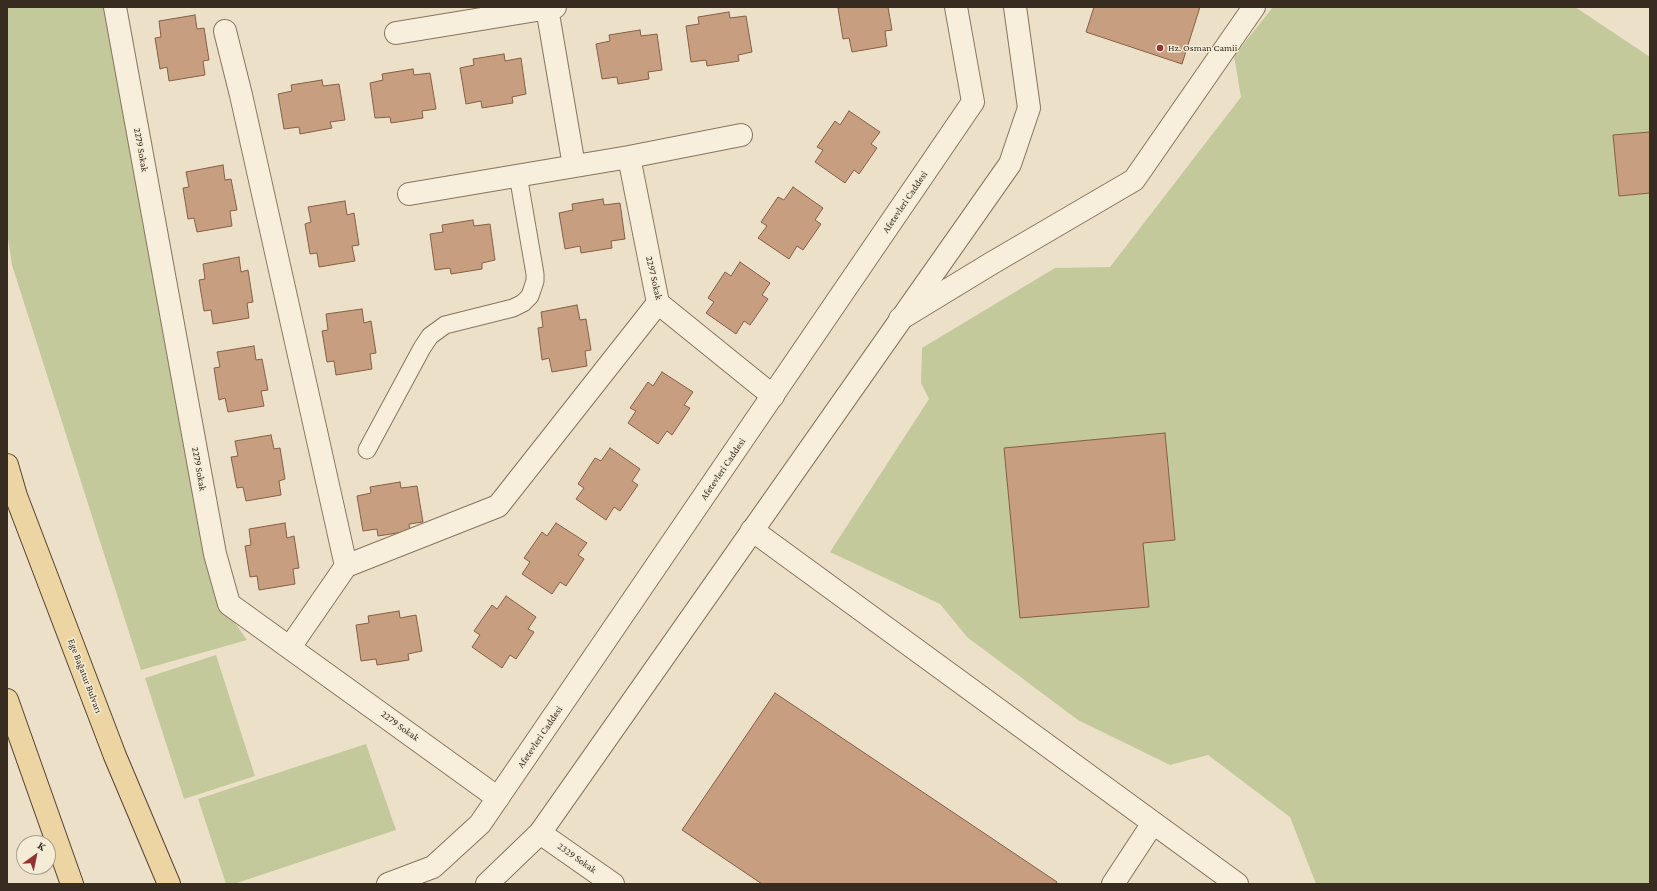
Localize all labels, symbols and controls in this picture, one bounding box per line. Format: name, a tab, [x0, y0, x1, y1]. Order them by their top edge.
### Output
place label: Hz. Osman Camii	[1168, 42, 1237, 54]
marker: Hz. Osman Camii	[1155, 43, 1165, 53]
street label: 2279 Sokak	[131, 127, 151, 173]
street label: Afetevleri Caddesi	[880, 169, 930, 235]
street label: 2297 Sokak	[643, 255, 665, 301]
street label: Afetevleri Caddesi	[698, 436, 748, 502]
street label: 2279 Sokak	[189, 446, 209, 492]
street label: Ege Bağatur Bulvarı	[65, 637, 105, 715]
street label: Afetevleri Caddesi	[515, 704, 565, 770]
street label: 2279 Sokak	[378, 708, 422, 744]
north arrow	[16, 835, 56, 875]
text: K	[36, 839, 48, 853]
street label: 2329 Sokak	[555, 840, 599, 876]

